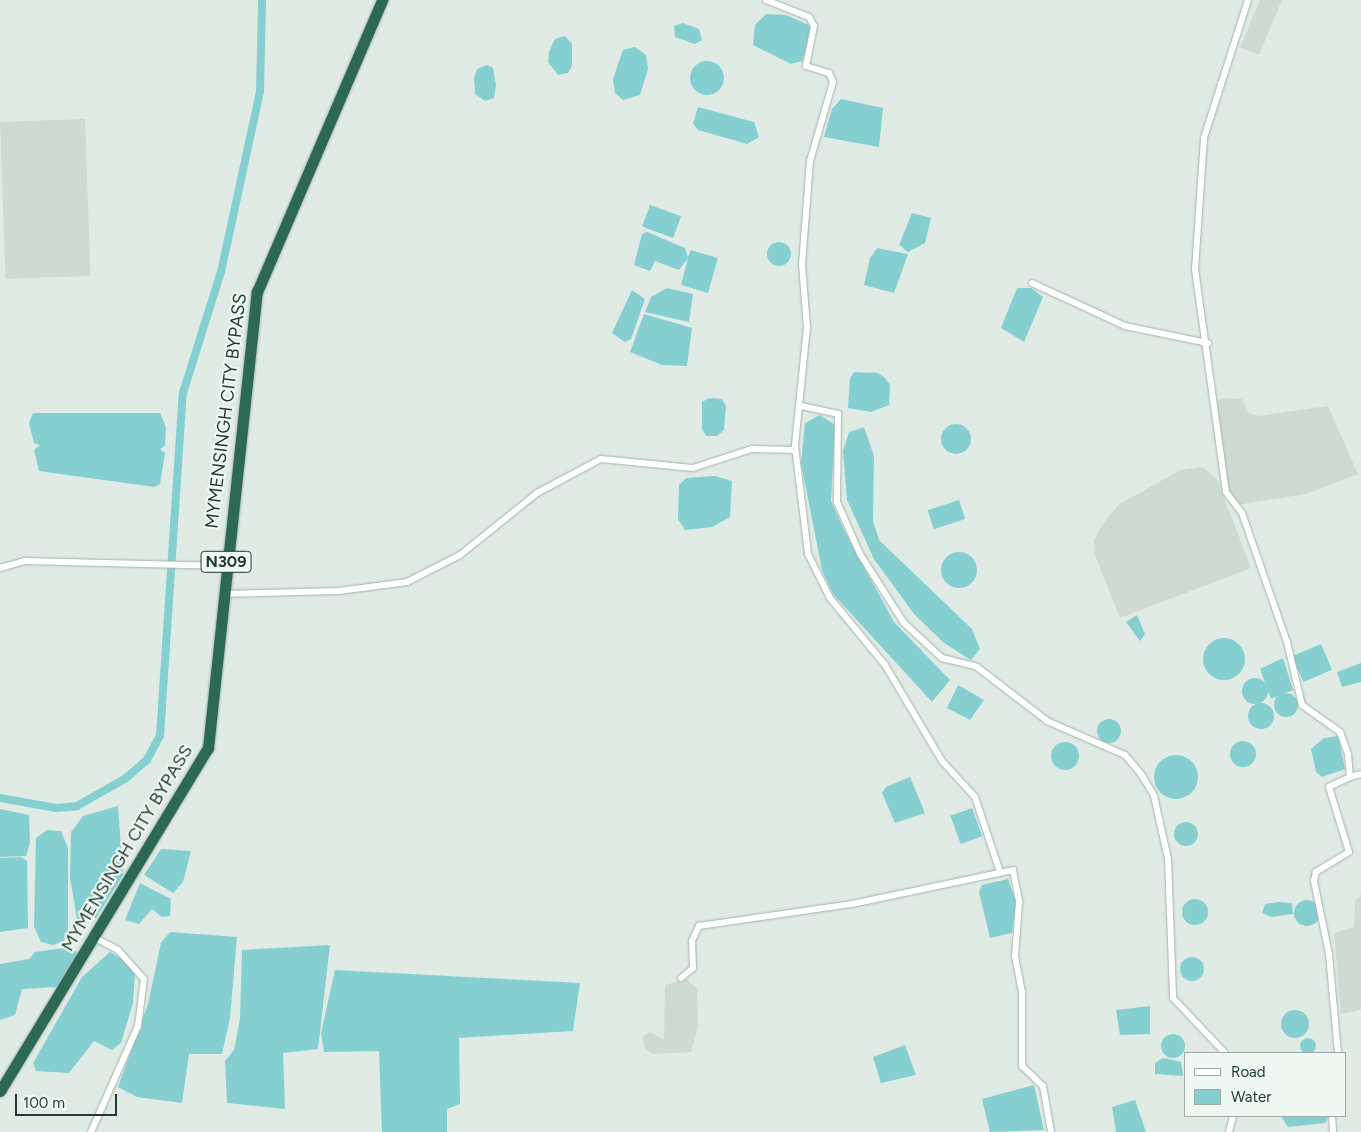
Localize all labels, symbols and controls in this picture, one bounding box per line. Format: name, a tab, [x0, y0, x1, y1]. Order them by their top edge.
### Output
street label: MYMENSINGH CITY BYPASS	[201, 292, 251, 530]
road number: N309	[200, 548, 252, 576]
street label: MYMENSINGH CITY BYPASS	[57, 741, 197, 955]
legend	[1184, 1052, 1346, 1117]
text: Road	[1231, 1063, 1266, 1081]
scale bar	[18, 1084, 120, 1116]
text: Water	[1231, 1088, 1271, 1106]
text: 100 m	[23, 1094, 65, 1112]

